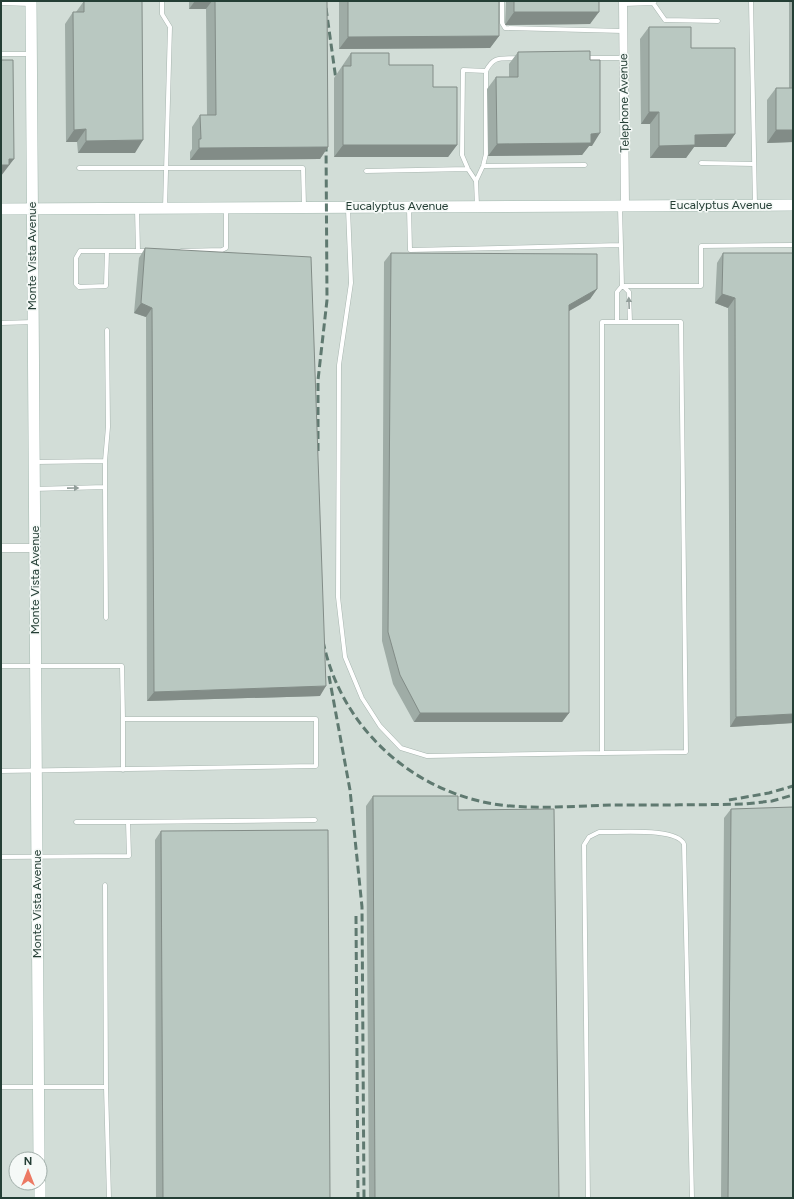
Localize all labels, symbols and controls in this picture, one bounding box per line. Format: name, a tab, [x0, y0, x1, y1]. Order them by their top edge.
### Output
street label: Telephone Avenue	[616, 53, 632, 153]
street label: Eucalyptus Avenue	[670, 198, 773, 212]
street label: Eucalyptus Avenue	[346, 199, 449, 213]
street label: Monte Vista Avenue	[25, 201, 39, 310]
one-way arrow	[626, 296, 632, 309]
one-way arrow	[67, 485, 80, 491]
street label: Monte Vista Avenue	[28, 525, 42, 634]
street label: Monte Vista Avenue	[30, 849, 44, 958]
north arrow	[8, 1151, 48, 1191]
text: N	[24, 1155, 32, 1168]

